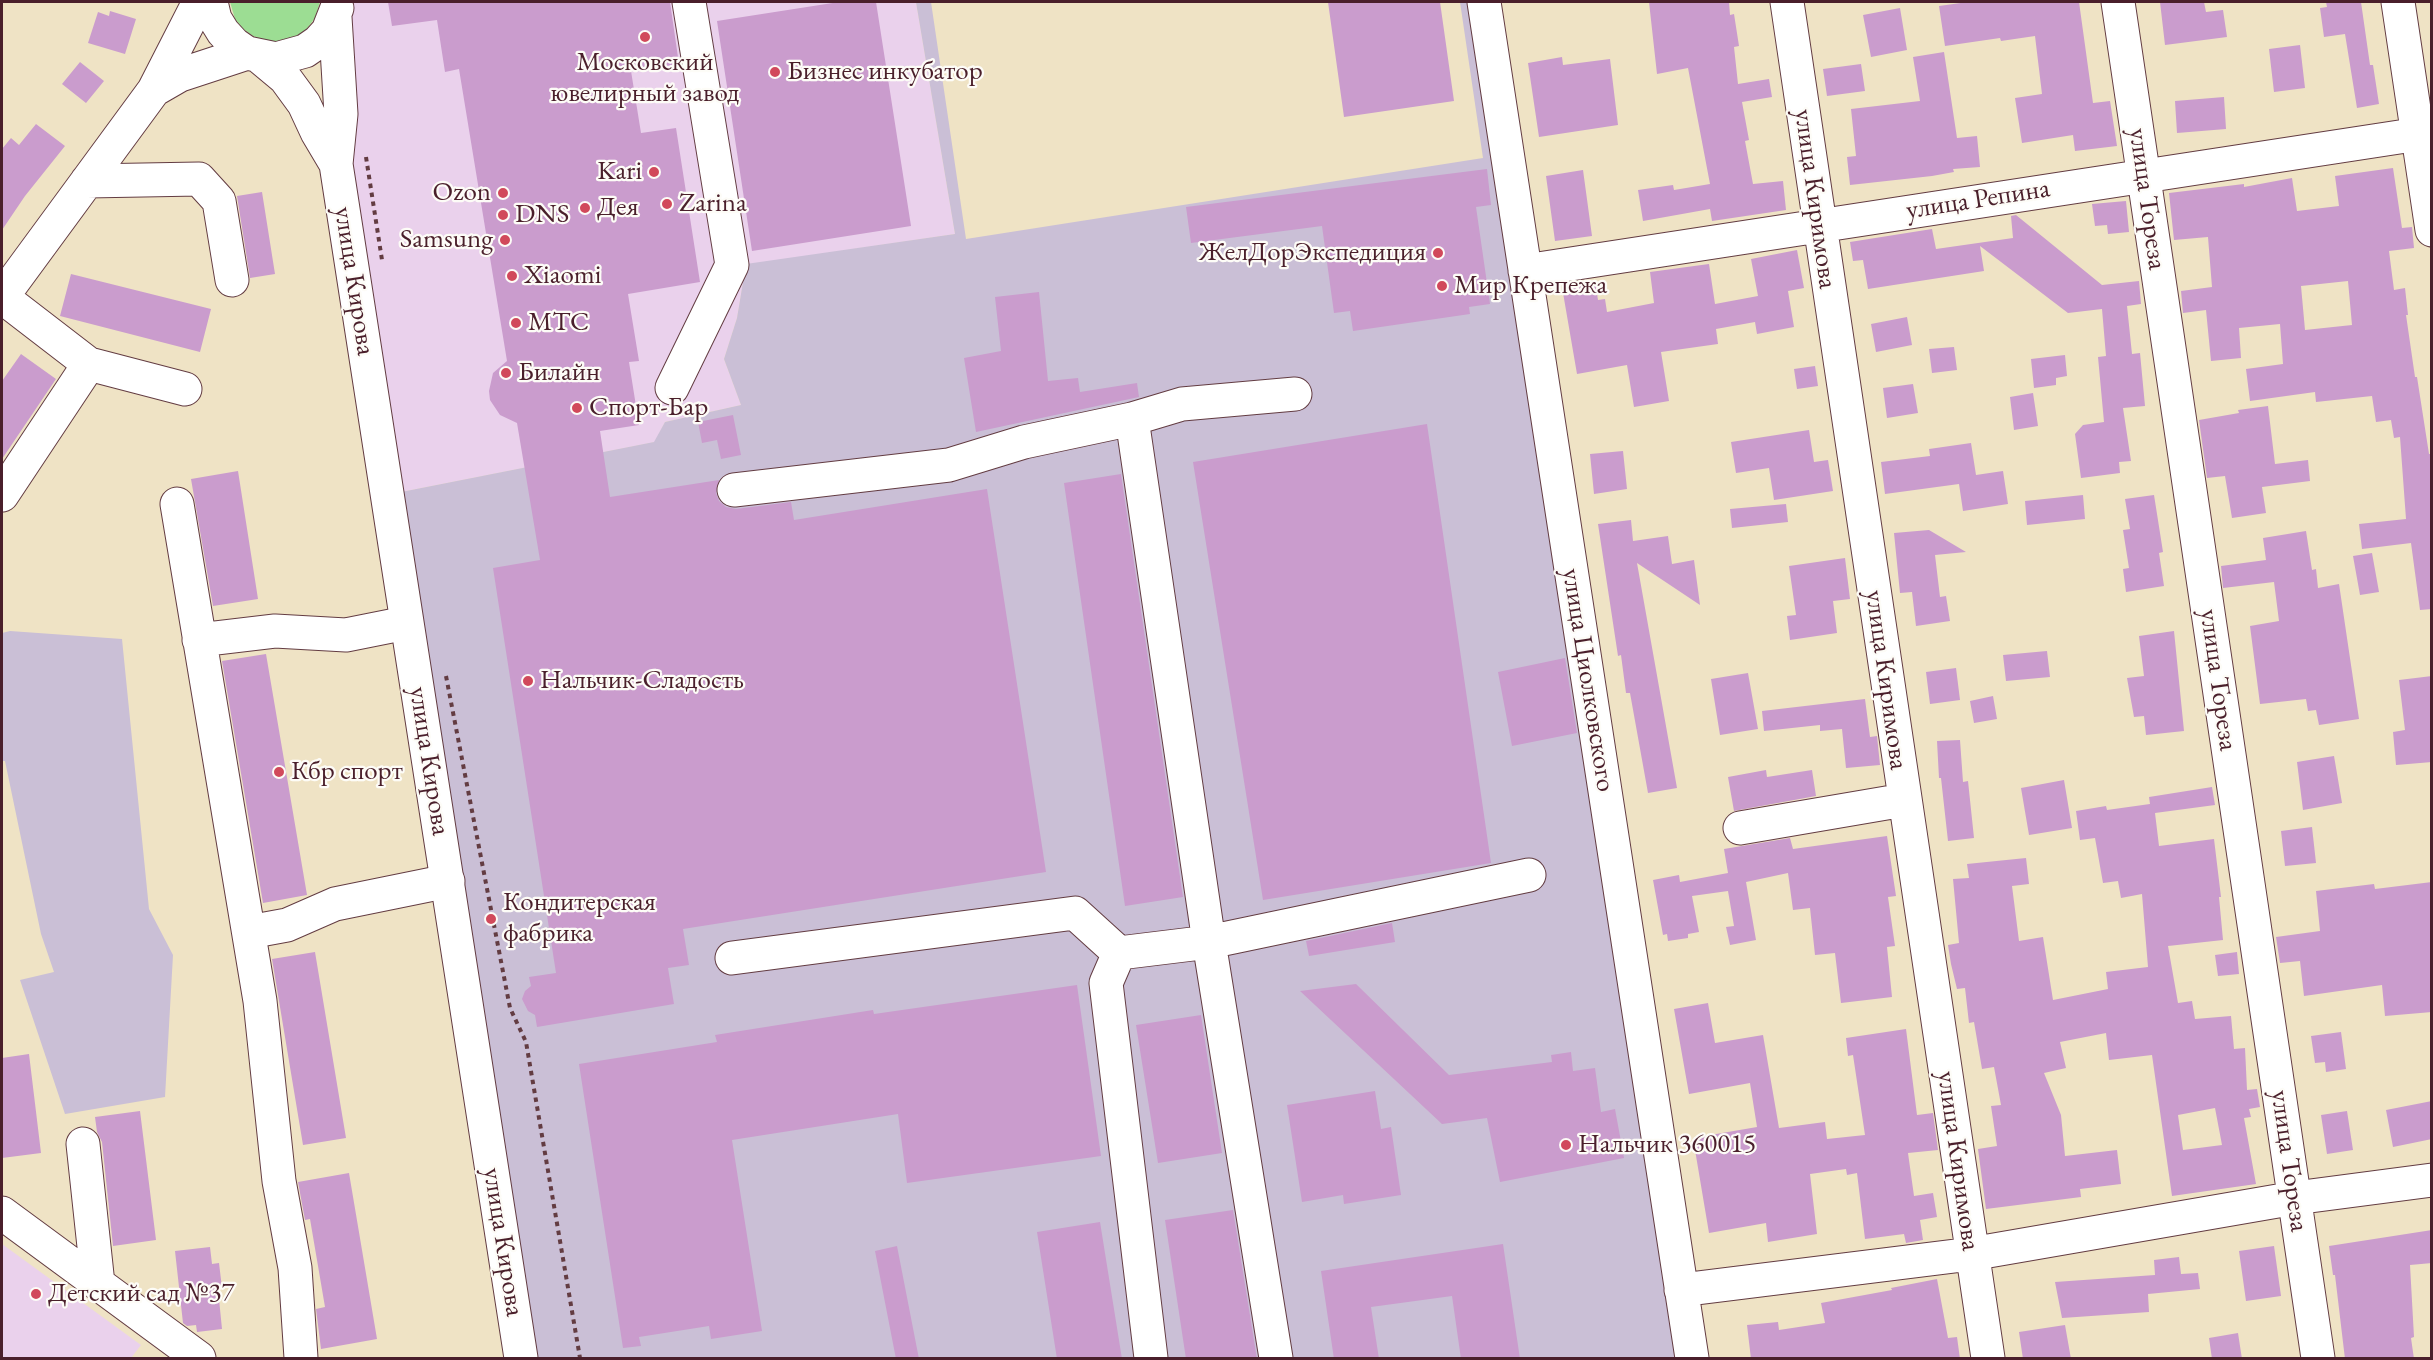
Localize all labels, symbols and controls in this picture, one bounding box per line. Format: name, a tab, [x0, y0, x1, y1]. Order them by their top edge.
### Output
marker: Московский ювелирный завод	[638, 30, 652, 44]
place label: Московский ювелирный завод	[551, 47, 739, 110]
place label: Бизнес инкубатор	[787, 56, 983, 88]
marker: Бизнес инкубатор	[768, 65, 782, 79]
street label: улица Киримова	[1786, 107, 1844, 291]
street label: улица Тореза	[2121, 126, 2173, 272]
place label: Kari	[597, 156, 642, 188]
marker: Kari	[647, 165, 661, 179]
street label: улица Репина	[1904, 173, 2052, 227]
place label: Ozon	[433, 177, 491, 209]
marker: Ozon	[496, 186, 510, 200]
place label: Zarina	[679, 188, 747, 220]
place label: Дея	[597, 192, 639, 224]
marker: Zarina	[660, 197, 674, 211]
place label: DNS	[515, 199, 569, 231]
marker: Дея	[578, 201, 592, 215]
street label: улица Кирова	[326, 204, 382, 358]
marker: DNS	[496, 208, 510, 222]
place label: Samsung	[400, 224, 493, 256]
marker: Samsung	[498, 233, 512, 247]
place label: ЖелДорЭкспедиция	[1199, 237, 1426, 269]
marker: ЖелДорЭкспедиция	[1431, 246, 1445, 260]
place label: Xiaomi	[524, 260, 601, 292]
marker: Xiaomi	[505, 269, 519, 283]
place label: Мир Крепежа	[1454, 270, 1607, 302]
marker: Мир Крепежа	[1435, 279, 1449, 293]
place label: МТС	[528, 307, 589, 339]
marker: МТС	[509, 316, 523, 330]
place label: Билайн	[518, 357, 600, 389]
marker: Билайн	[499, 366, 513, 380]
place label: Спорт-Бар	[589, 392, 708, 424]
marker: Спорт-Бар	[570, 401, 584, 415]
street label: улица Циолковского	[1554, 566, 1622, 794]
street label: улица Киримова	[1857, 588, 1915, 772]
street label: улица Тореза	[2192, 607, 2244, 753]
place label: Нальчик-Сладость	[540, 665, 744, 697]
marker: Нальчик-Сладость	[521, 674, 535, 688]
street label: улица Кирова	[401, 684, 457, 838]
place label: Кбр спорт	[291, 756, 403, 788]
marker: Кбр спорт	[272, 765, 286, 779]
place label: Кондитерская фабрика	[503, 887, 656, 950]
marker: Кондитерская фабрика	[484, 912, 498, 926]
street label: улица Киримова	[1929, 1069, 1987, 1253]
street label: улица Тореза	[2263, 1088, 2315, 1234]
place label: Нальчик 360015	[1578, 1129, 1756, 1161]
marker: Нальчик 360015	[1559, 1138, 1573, 1152]
street label: улица Кирова	[475, 1165, 531, 1319]
place label: Детский сад №37	[48, 1278, 234, 1310]
marker: Детский сад №37	[29, 1287, 43, 1301]

